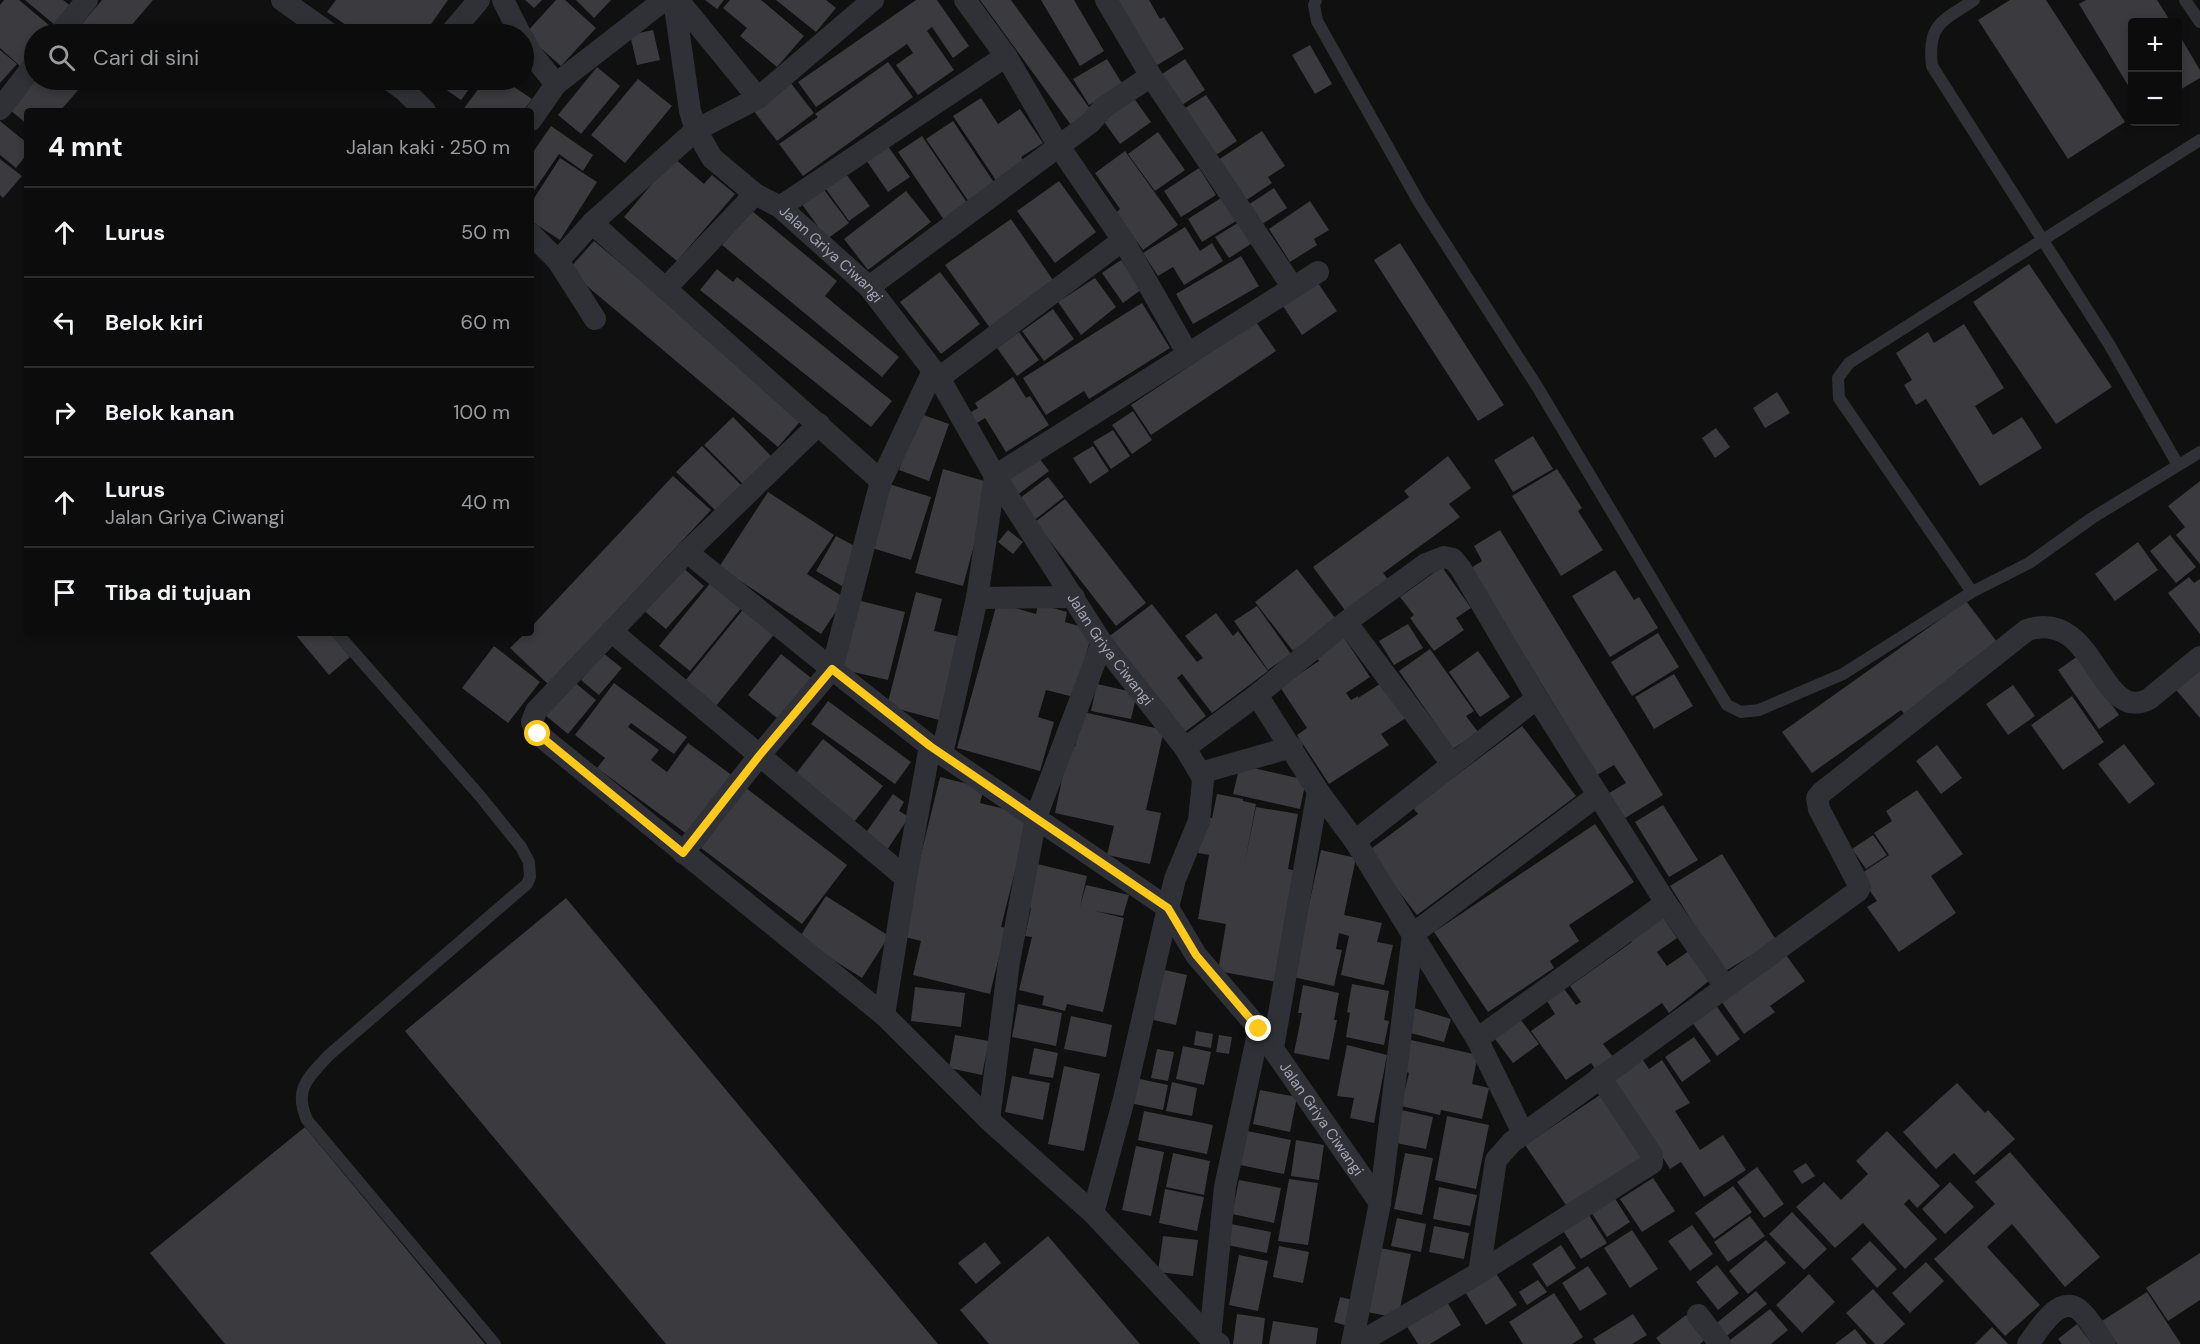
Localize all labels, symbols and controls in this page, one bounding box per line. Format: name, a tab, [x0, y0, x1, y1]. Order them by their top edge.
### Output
map controls	[2128, 18, 2182, 126]
button: +	[2128, 18, 2182, 72]
search box	[24, 24, 534, 90]
icon: search	[45, 41, 78, 74]
text: Cari di sini	[93, 43, 199, 72]
button: −	[2128, 72, 2182, 126]
text: 4 mnt	[48, 130, 123, 164]
text: Jalan kaki · 250 m	[346, 134, 510, 160]
street label: Jalan Griya Ciwangi	[775, 201, 887, 307]
icon: ahead	[48, 216, 81, 249]
text: Lurus	[105, 218, 165, 247]
text: 50 m	[461, 219, 510, 245]
icon: left	[48, 306, 81, 339]
text: Belok kiri	[105, 308, 203, 337]
text: 60 m	[461, 309, 510, 335]
icon: right	[48, 396, 81, 429]
text: Belok kanan	[105, 398, 235, 427]
text: 100 m	[453, 399, 510, 425]
text: Lurus	[105, 475, 165, 504]
icon: ahead	[48, 486, 81, 519]
text: 40 m	[461, 489, 510, 515]
text: Jalan Griya Ciwangi	[105, 504, 284, 530]
icon: arrive	[48, 576, 81, 609]
text: Tiba di tujuan	[105, 578, 251, 607]
street label: Jalan Griya Ciwangi	[1062, 589, 1158, 710]
route start	[524, 720, 550, 746]
route end	[1245, 1015, 1271, 1041]
street label: Jalan Griya Ciwangi	[1275, 1058, 1368, 1180]

